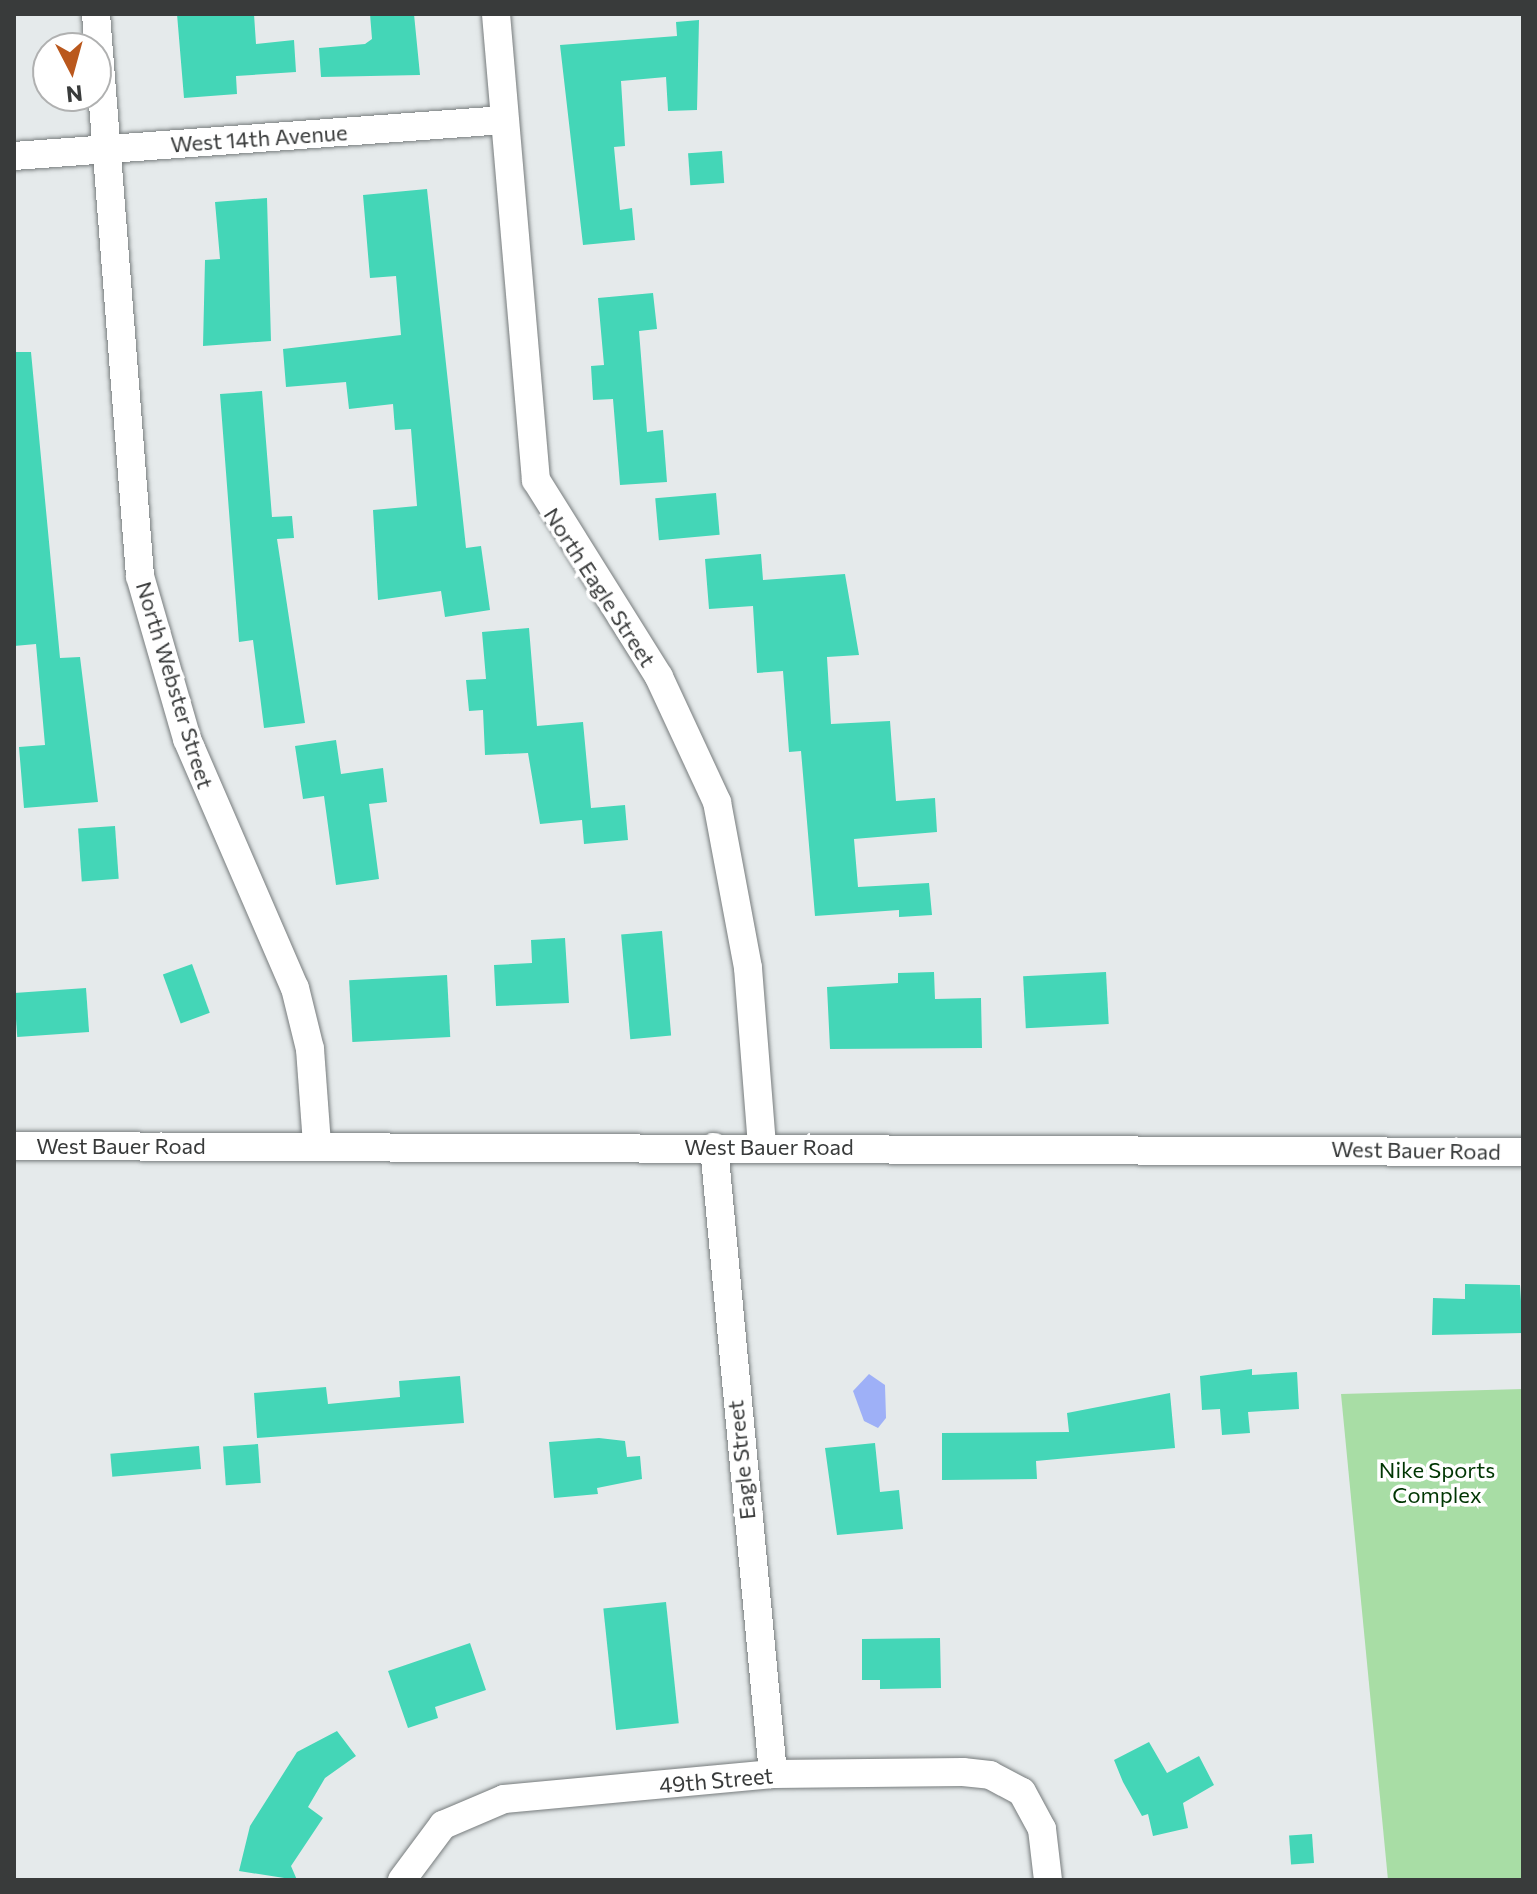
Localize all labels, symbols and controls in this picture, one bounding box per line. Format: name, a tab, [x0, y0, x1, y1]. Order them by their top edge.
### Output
north arrow	[32, 32, 112, 112]
text: N	[65, 80, 84, 109]
street label: West 14th Avenue	[170, 119, 348, 157]
street label: North Eagle Street	[539, 502, 661, 672]
street label: North Webster Street	[131, 578, 219, 792]
street label: West Bauer Road	[36, 1133, 206, 1159]
street label: West Bauer Road	[684, 1134, 854, 1160]
street label: West Bauer Road	[1331, 1135, 1501, 1165]
street label: Eagle Street	[722, 1399, 760, 1521]
park label: Nike Sports Complex	[1379, 1456, 1495, 1508]
street label: 49th Street	[658, 1762, 774, 1798]

